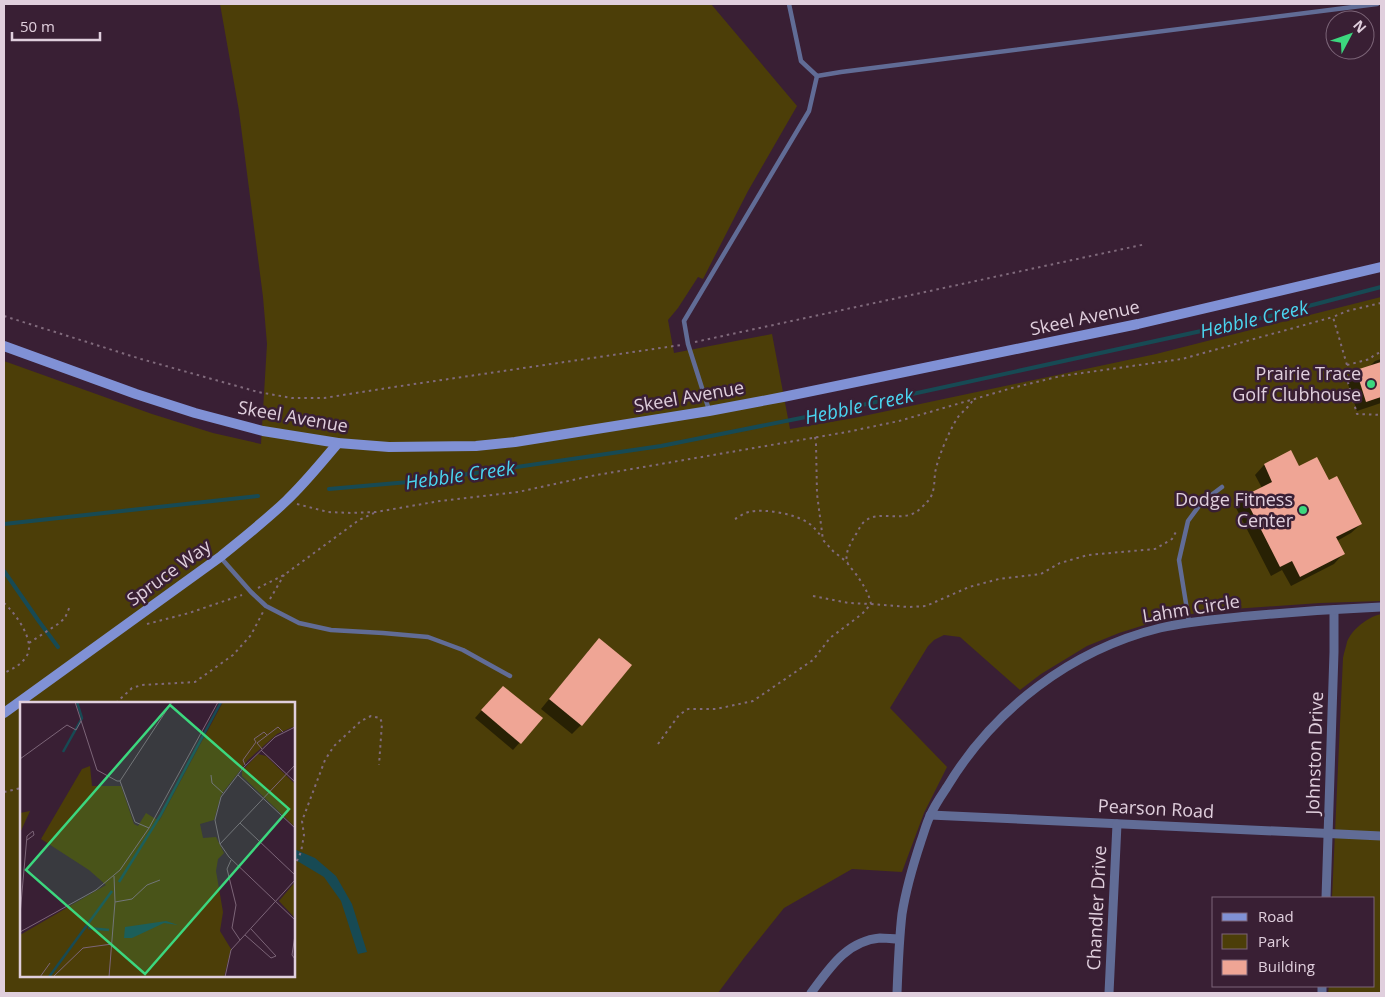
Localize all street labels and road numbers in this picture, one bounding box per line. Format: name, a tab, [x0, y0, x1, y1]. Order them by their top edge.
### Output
street label: Skeel Avenue	[1028, 294, 1142, 340]
street label: Skeel Avenue	[632, 375, 746, 418]
street label: Skeel Avenue	[236, 395, 350, 438]
street label: Spruce Way	[122, 533, 216, 611]
street label: Lahm Circle	[1140, 588, 1241, 628]
street label: Johnston Drive	[1300, 691, 1328, 817]
street label: Pearson Road	[1097, 793, 1215, 823]
street label: Chandler Drive	[1081, 845, 1111, 971]

